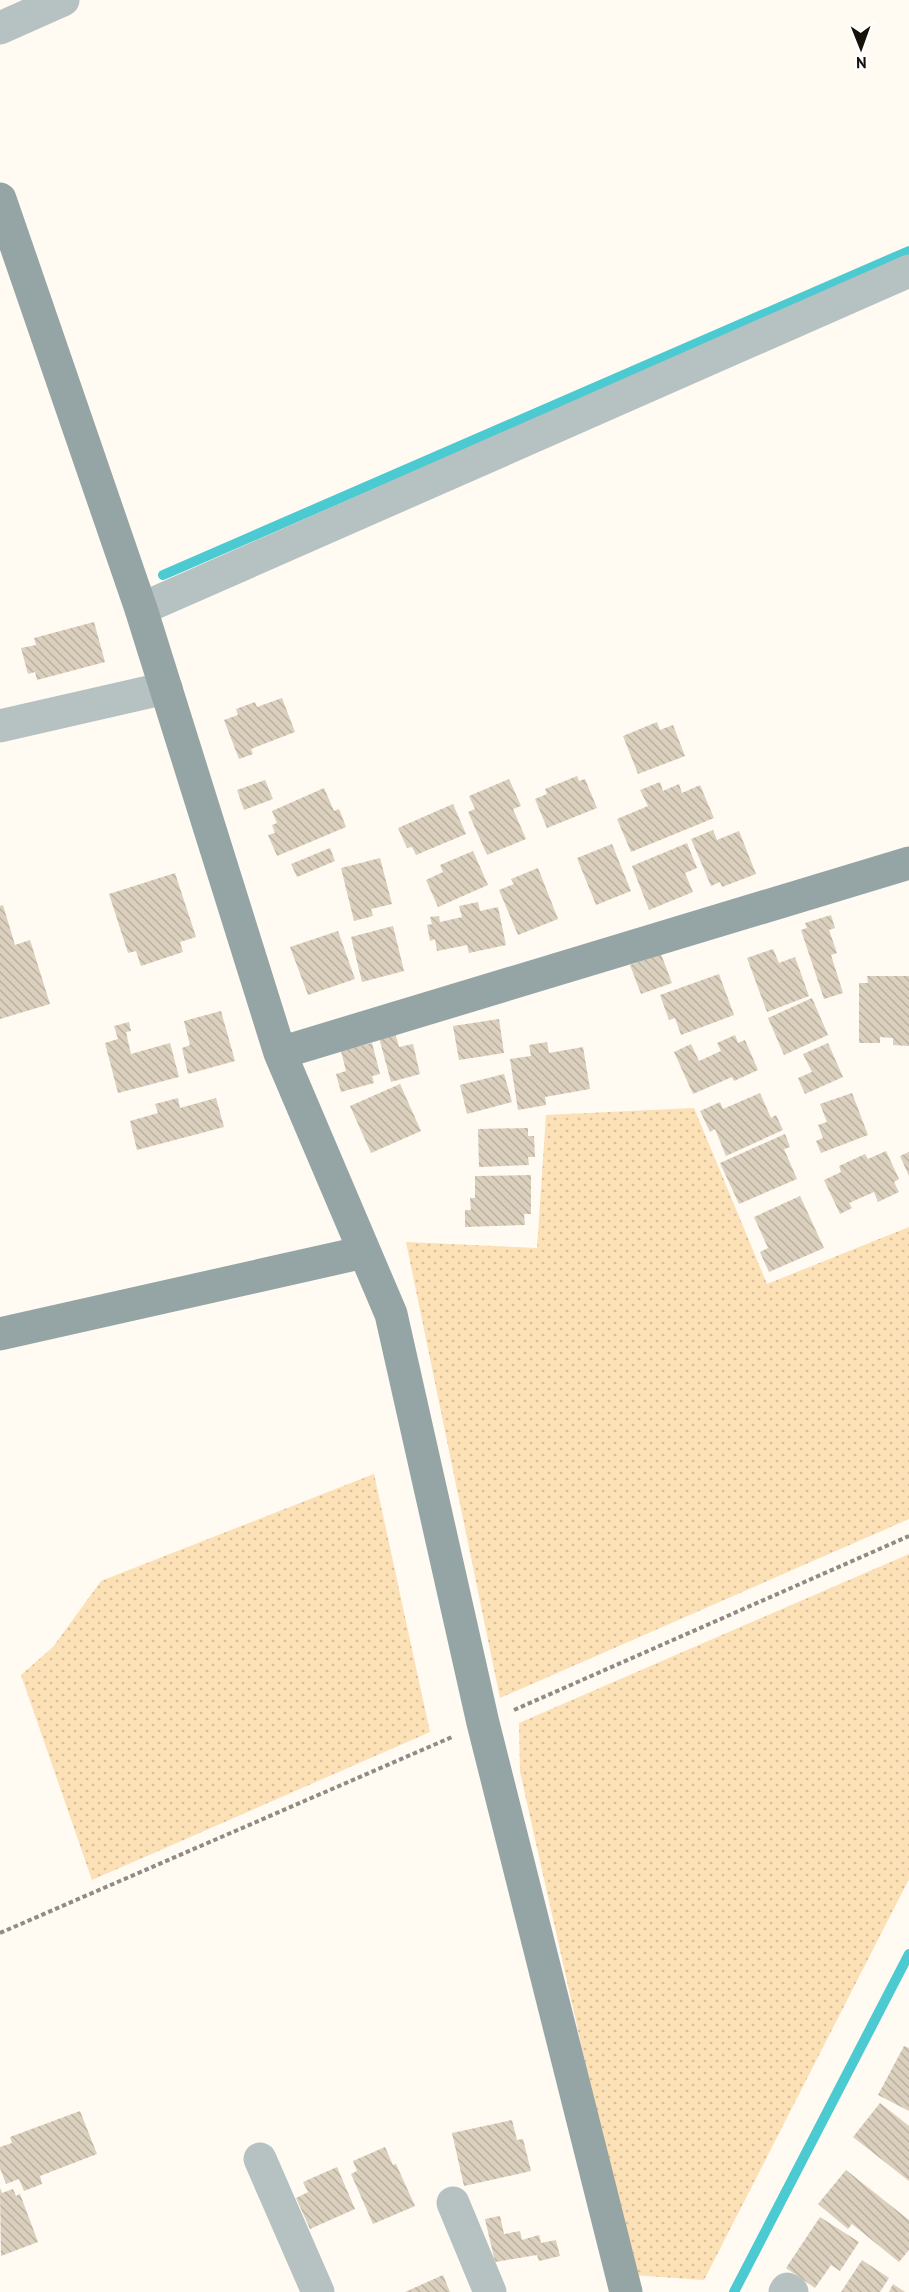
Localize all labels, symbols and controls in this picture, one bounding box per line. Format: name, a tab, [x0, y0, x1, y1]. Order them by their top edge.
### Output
north arrow	[831, 18, 891, 78]
text: N	[856, 53, 867, 73]

